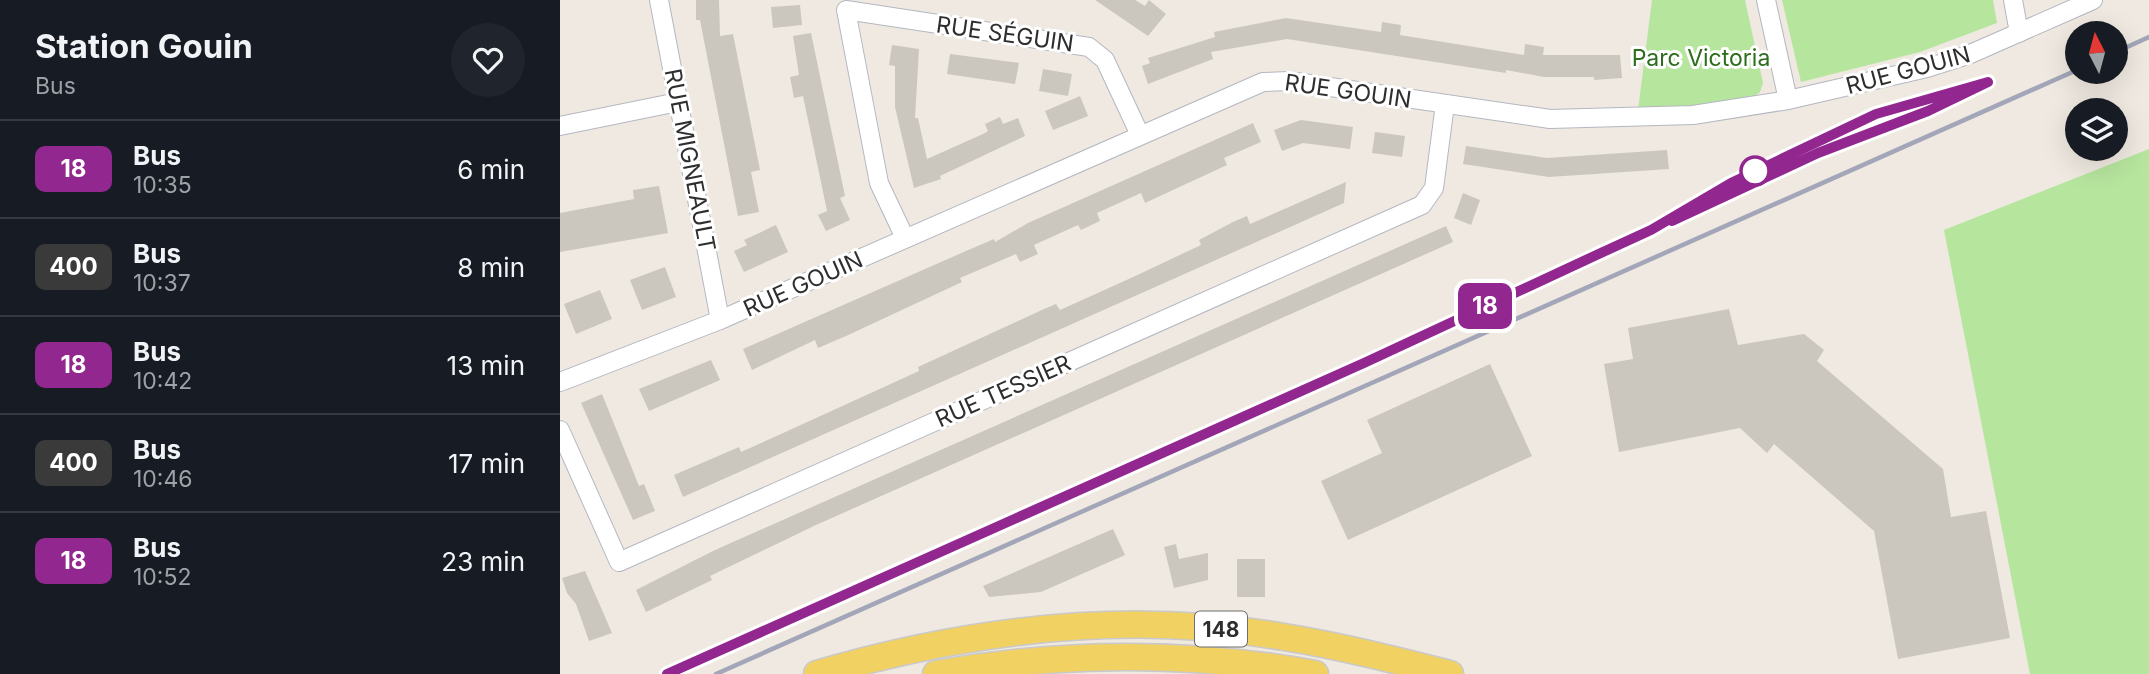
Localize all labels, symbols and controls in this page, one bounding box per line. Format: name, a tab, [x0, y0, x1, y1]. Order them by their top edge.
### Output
street label: RUE SÉGUIN	[934, 10, 1076, 58]
north arrow	[2065, 21, 2128, 84]
map controls	[2065, 21, 2128, 161]
button: heart	[451, 23, 525, 97]
text: Station Gouin	[35, 26, 253, 66]
street label: RUE GOUIN	[1843, 40, 1973, 100]
park label: Parc Victoria	[1632, 44, 1770, 72]
street label: RUE MIGNEAULT	[659, 66, 721, 254]
street label: RUE GOUIN	[1283, 68, 1413, 114]
text: Bus	[35, 72, 76, 100]
button: layers	[2065, 98, 2128, 161]
text: Bus	[133, 140, 181, 171]
text: 18	[61, 154, 86, 183]
text: 6 min	[457, 154, 525, 185]
unlabelled marker	[1740, 156, 1770, 186]
text: 10:35	[133, 171, 192, 199]
text: Bus	[133, 238, 181, 269]
street label: RUE GOUIN	[739, 245, 867, 323]
text: 400	[49, 252, 98, 281]
text: 8 min	[457, 252, 525, 283]
text: 10:37	[133, 269, 191, 297]
line badge: 18	[1454, 283, 1516, 329]
text: 18	[1472, 291, 1498, 320]
text: Bus	[133, 336, 181, 367]
street label: RUE TESSIER	[931, 349, 1075, 433]
text: 18	[61, 350, 86, 379]
text: 13 min	[447, 350, 525, 381]
text: 10:42	[133, 367, 192, 395]
text: Bus	[133, 434, 181, 465]
text: 400	[49, 448, 98, 477]
text: 17 min	[448, 448, 525, 479]
text: 10:46	[133, 465, 193, 493]
text: Bus	[133, 532, 181, 563]
text: 18	[61, 546, 86, 575]
text: 23 min	[441, 546, 525, 577]
text: 10:52	[133, 563, 192, 591]
road number: 148	[1195, 612, 1247, 646]

